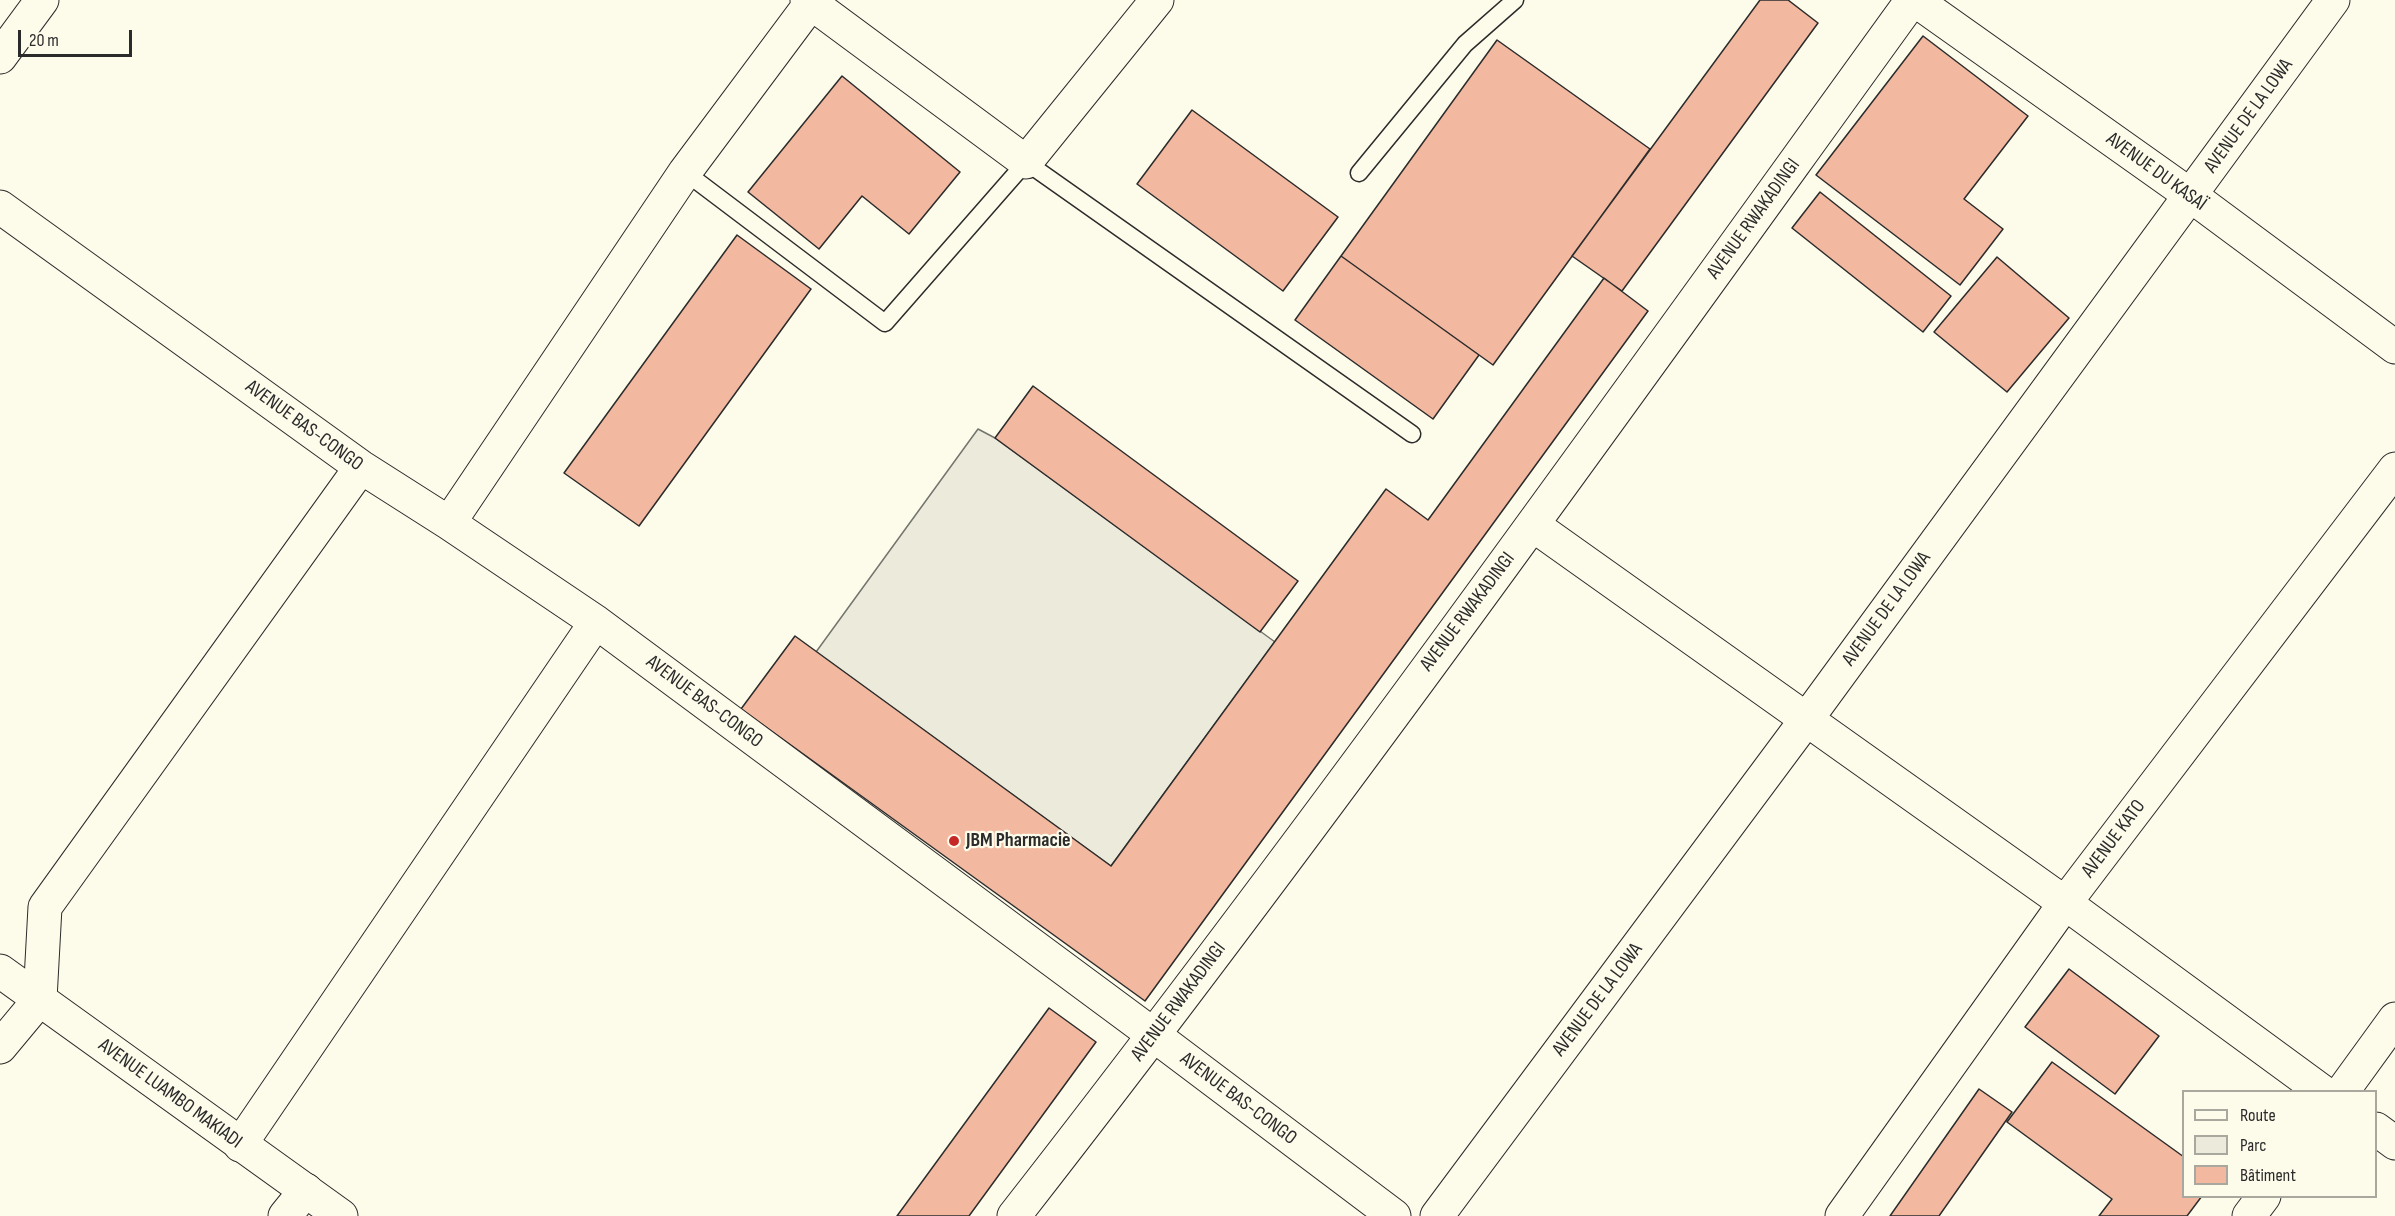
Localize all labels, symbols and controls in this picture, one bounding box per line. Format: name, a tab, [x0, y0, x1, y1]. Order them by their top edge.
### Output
scale bar	[21, 18, 135, 56]
text: 20 m	[29, 30, 59, 51]
street label: AVENUE DE LA LOWA	[2200, 54, 2298, 178]
street label: AVENUE DU KASAÏ	[2101, 127, 2211, 217]
street label: AVENUE RWAKADINGI	[1702, 154, 1806, 284]
street label: AVENUE BAS-CONGO	[240, 375, 368, 477]
street label: AVENUE DE LA LOWA	[1838, 547, 1936, 671]
street label: AVENUE RWAKADINGI	[1415, 548, 1521, 676]
street label: AVENUE BAS-CONGO	[641, 650, 767, 754]
street label: AVENUE KATO	[2077, 795, 2151, 883]
place label: JBM Pharmacie	[966, 829, 1071, 853]
marker: JBM Pharmacie	[947, 834, 961, 848]
street label: AVENUE RWAKADINGI	[1126, 938, 1232, 1066]
street label: AVENUE DE LA LOWA	[1548, 939, 1648, 1061]
street label: AVENUE LUAMBO MAKIADI	[93, 1034, 247, 1154]
street label: AVENUE BAS-CONGO	[1175, 1047, 1301, 1151]
legend	[2182, 1090, 2377, 1198]
text: Route	[2240, 1105, 2276, 1126]
text: Parc	[2240, 1135, 2266, 1156]
text: Bâtiment	[2240, 1165, 2296, 1186]

